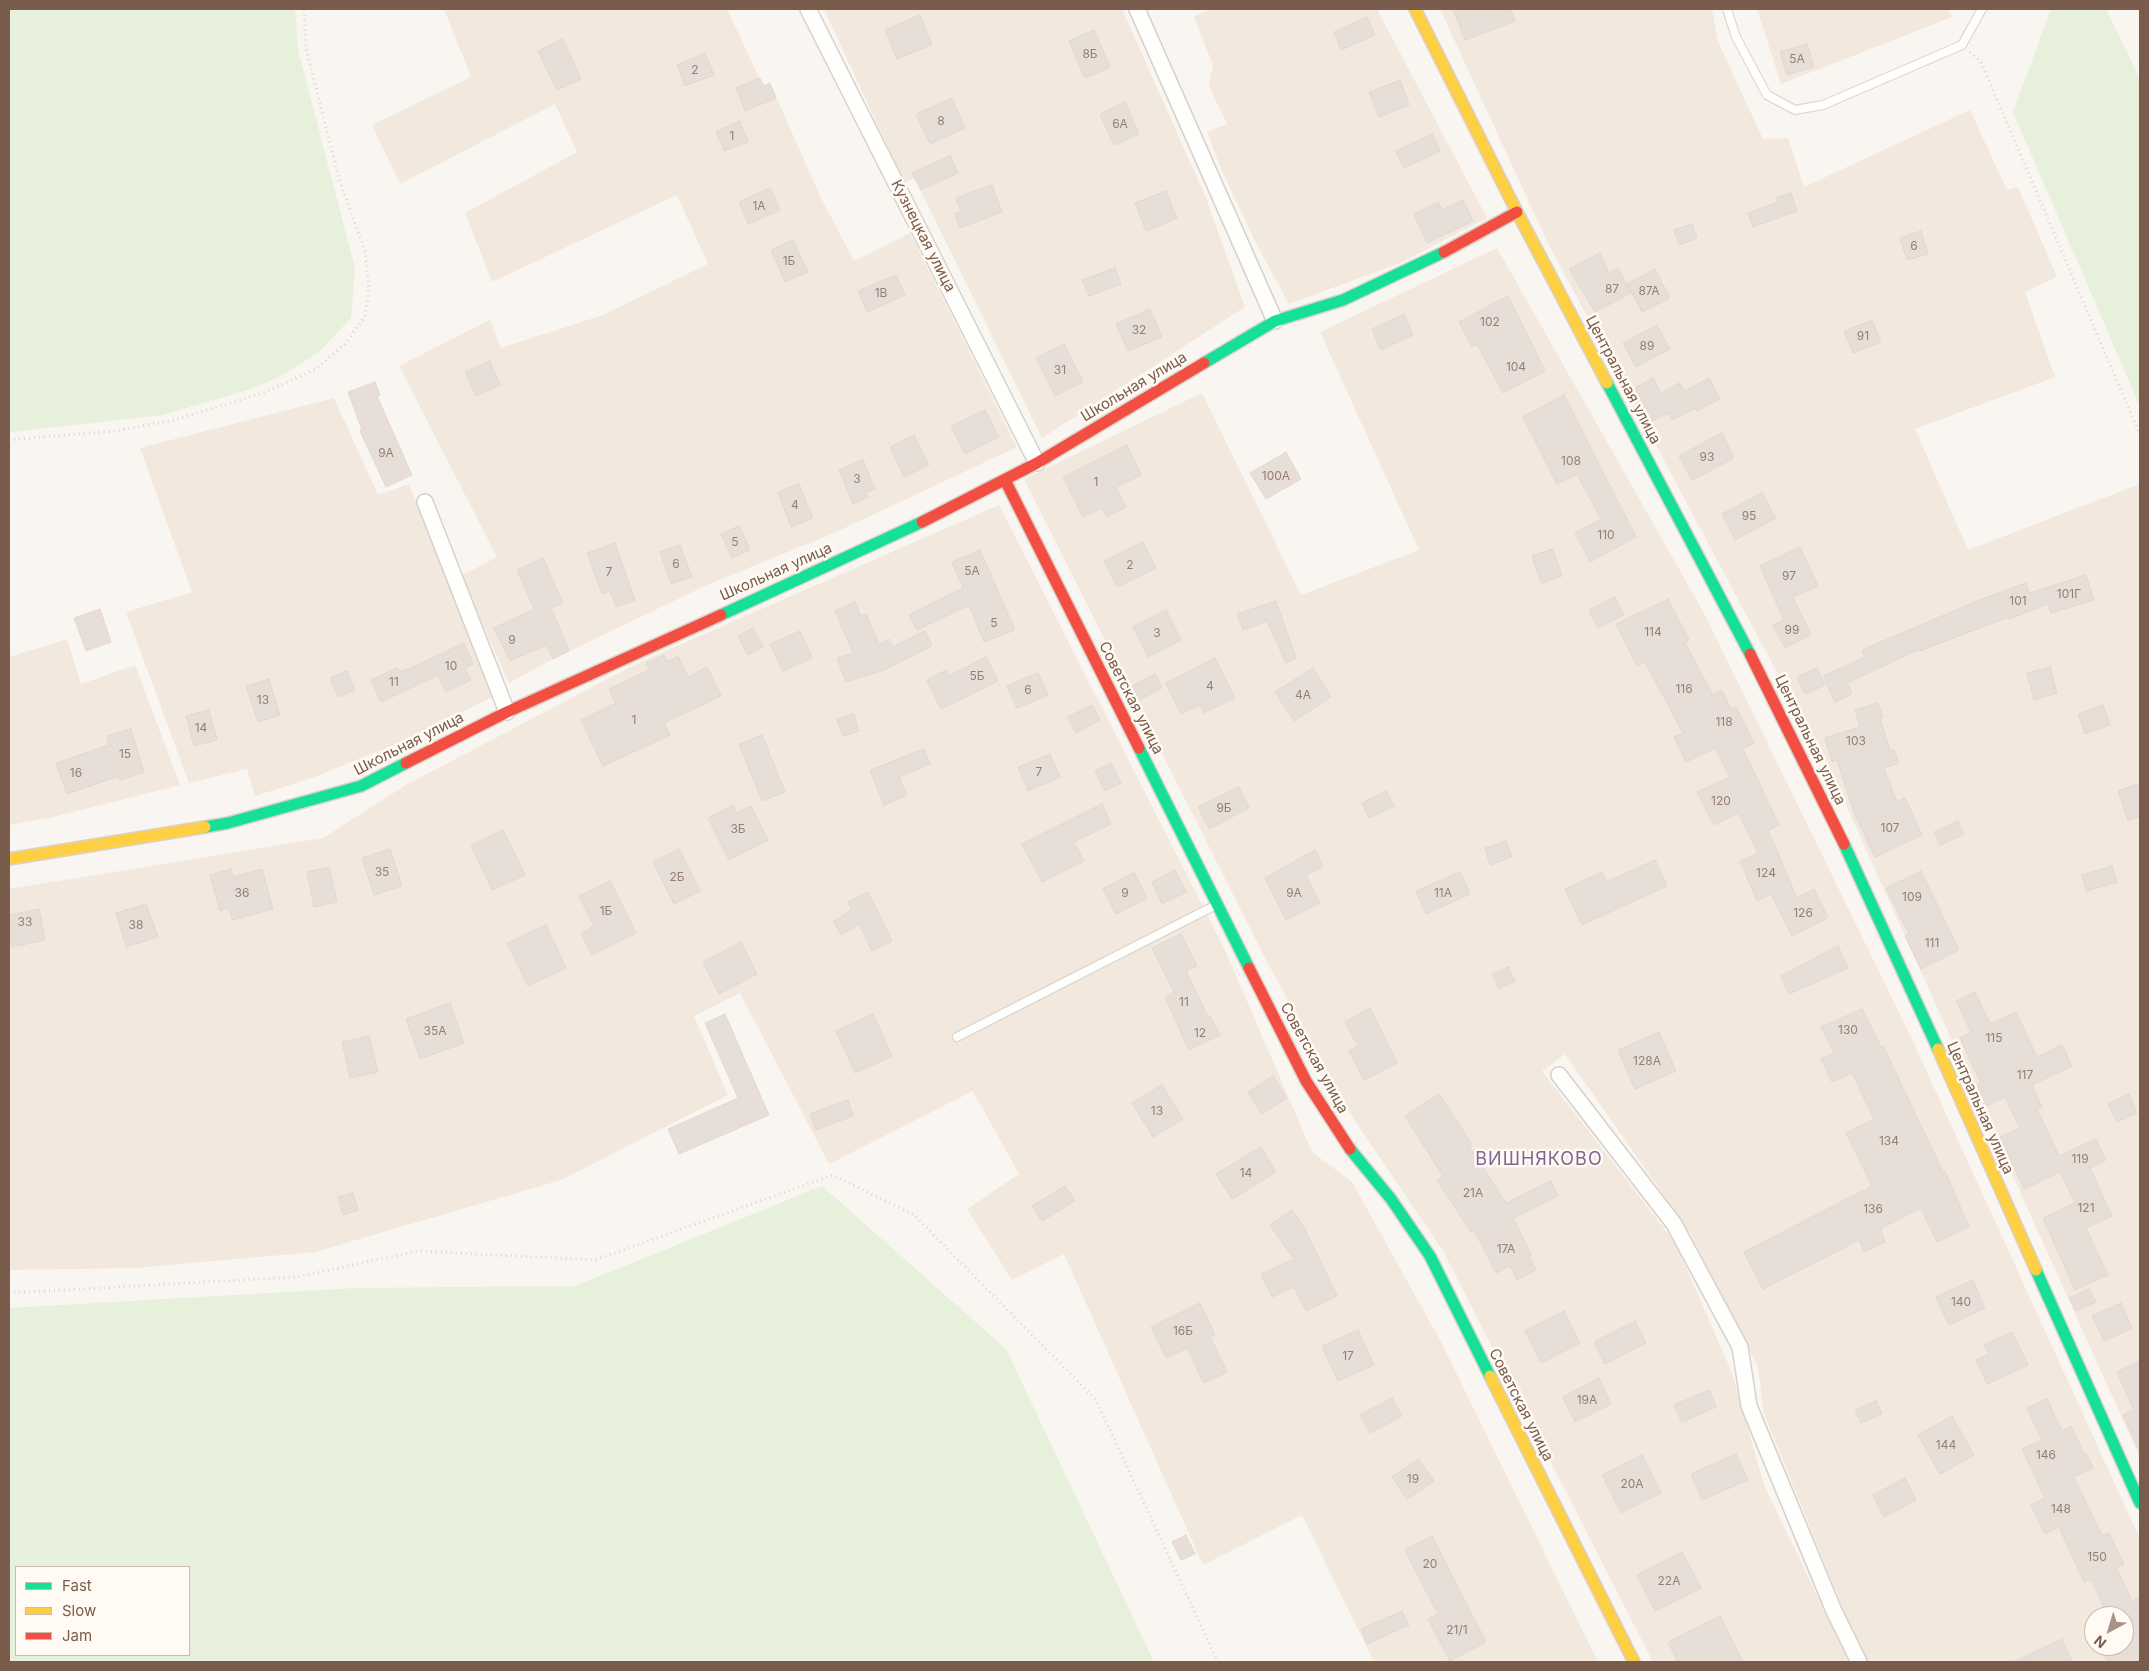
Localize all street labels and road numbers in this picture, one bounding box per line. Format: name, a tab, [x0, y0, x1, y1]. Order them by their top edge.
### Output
street label: Кузнецкая улица	[887, 177, 959, 295]
street label: Центральная улица	[1582, 313, 1664, 447]
street label: Школьная улица	[1078, 348, 1190, 426]
street label: Школьная улица	[717, 539, 835, 605]
street label: Советская улица	[1095, 639, 1167, 757]
street label: Центральная улица	[1771, 672, 1849, 808]
street label: Школьная улица	[351, 709, 467, 779]
street label: Советская улица	[1276, 999, 1352, 1117]
street label: Центральная улица	[1943, 1039, 2017, 1177]
street label: Советская улица	[1485, 1346, 1557, 1464]

